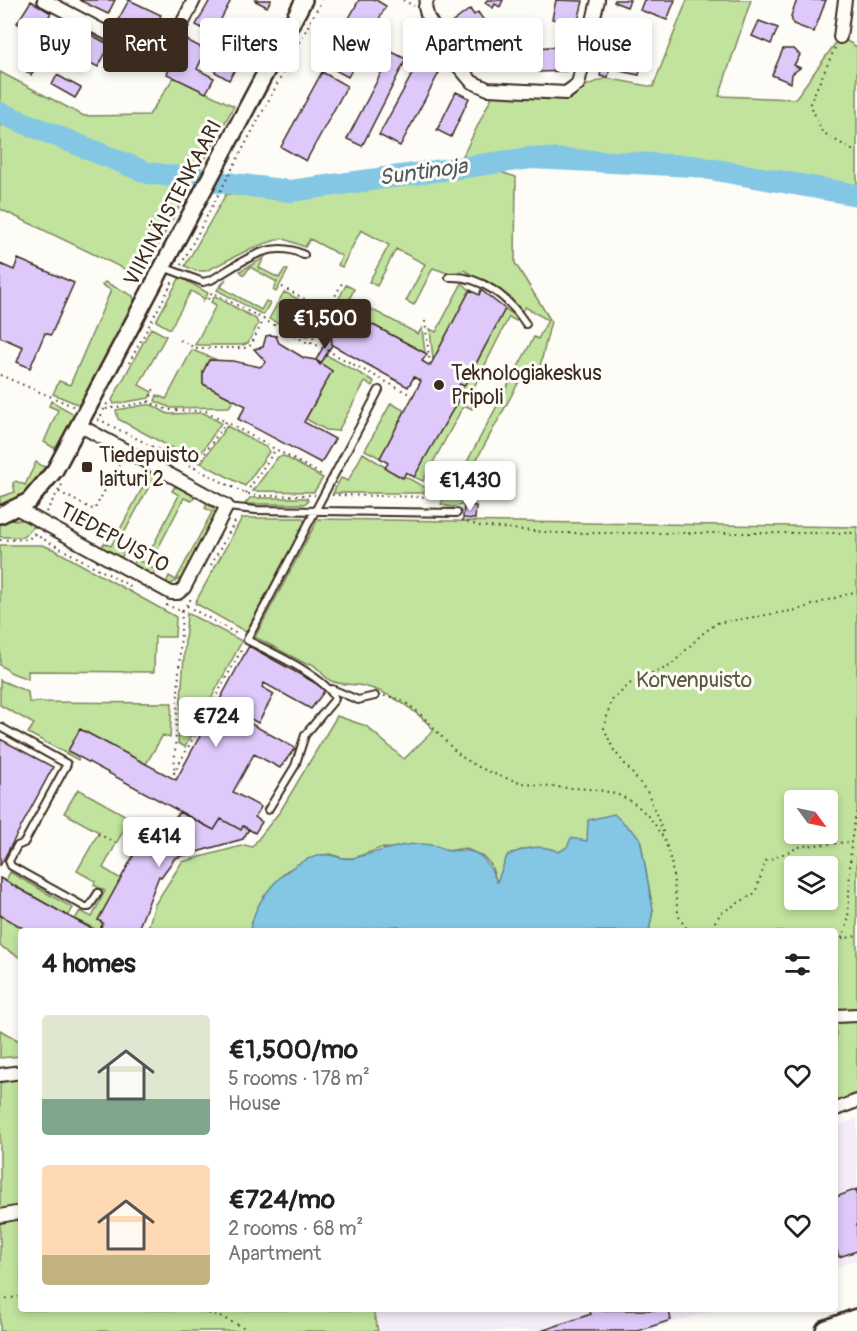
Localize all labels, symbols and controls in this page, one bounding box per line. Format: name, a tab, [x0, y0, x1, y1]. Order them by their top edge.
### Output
chip: Buy	[18, 18, 91, 72]
chip: Rent	[103, 18, 188, 72]
chip: Filters	[200, 18, 299, 72]
chip: New	[311, 18, 391, 72]
chip: Apartment	[403, 18, 543, 72]
chip: House	[555, 18, 652, 72]
street label: VIIKINÄISTENKAARI	[118, 115, 228, 291]
water label: Suntinoja	[377, 152, 471, 192]
pin: €1,500	[276, 299, 374, 350]
text: €1,500	[293, 306, 357, 331]
place label: Teknologiakeskus Pripoli	[451, 360, 602, 411]
marker: Teknologiakeskus Pripoli	[432, 378, 446, 392]
place label: Tiedepuisto laituri 2	[99, 442, 199, 493]
marker: Tiedepuisto laituri 2	[80, 460, 94, 474]
pin: €1,430	[421, 461, 519, 512]
text: €1,430	[439, 468, 501, 493]
street label: TIEDEPUISTO	[54, 497, 174, 579]
park label: Korvenpuisto	[636, 667, 752, 694]
pin: €724	[180, 697, 252, 748]
text: €724	[193, 704, 239, 729]
north arrow	[784, 790, 838, 844]
map controls	[784, 790, 838, 910]
pin: €414	[123, 817, 195, 868]
text: €414	[137, 824, 181, 849]
button: layers	[784, 856, 838, 910]
text: 4 homes	[42, 948, 136, 980]
icon: filters	[781, 948, 814, 981]
text: €1,500/mo	[228, 1034, 358, 1066]
icon: home	[90, 1039, 162, 1111]
icon: heart	[781, 1059, 814, 1092]
text: 5 rooms · 178 m²	[228, 1066, 370, 1091]
text: House	[228, 1091, 280, 1116]
text: €724/mo	[228, 1184, 335, 1216]
icon: home	[90, 1189, 162, 1261]
icon: heart	[781, 1209, 814, 1242]
text: 2 rooms · 68 m²	[228, 1216, 363, 1241]
text: Apartment	[228, 1241, 321, 1266]

